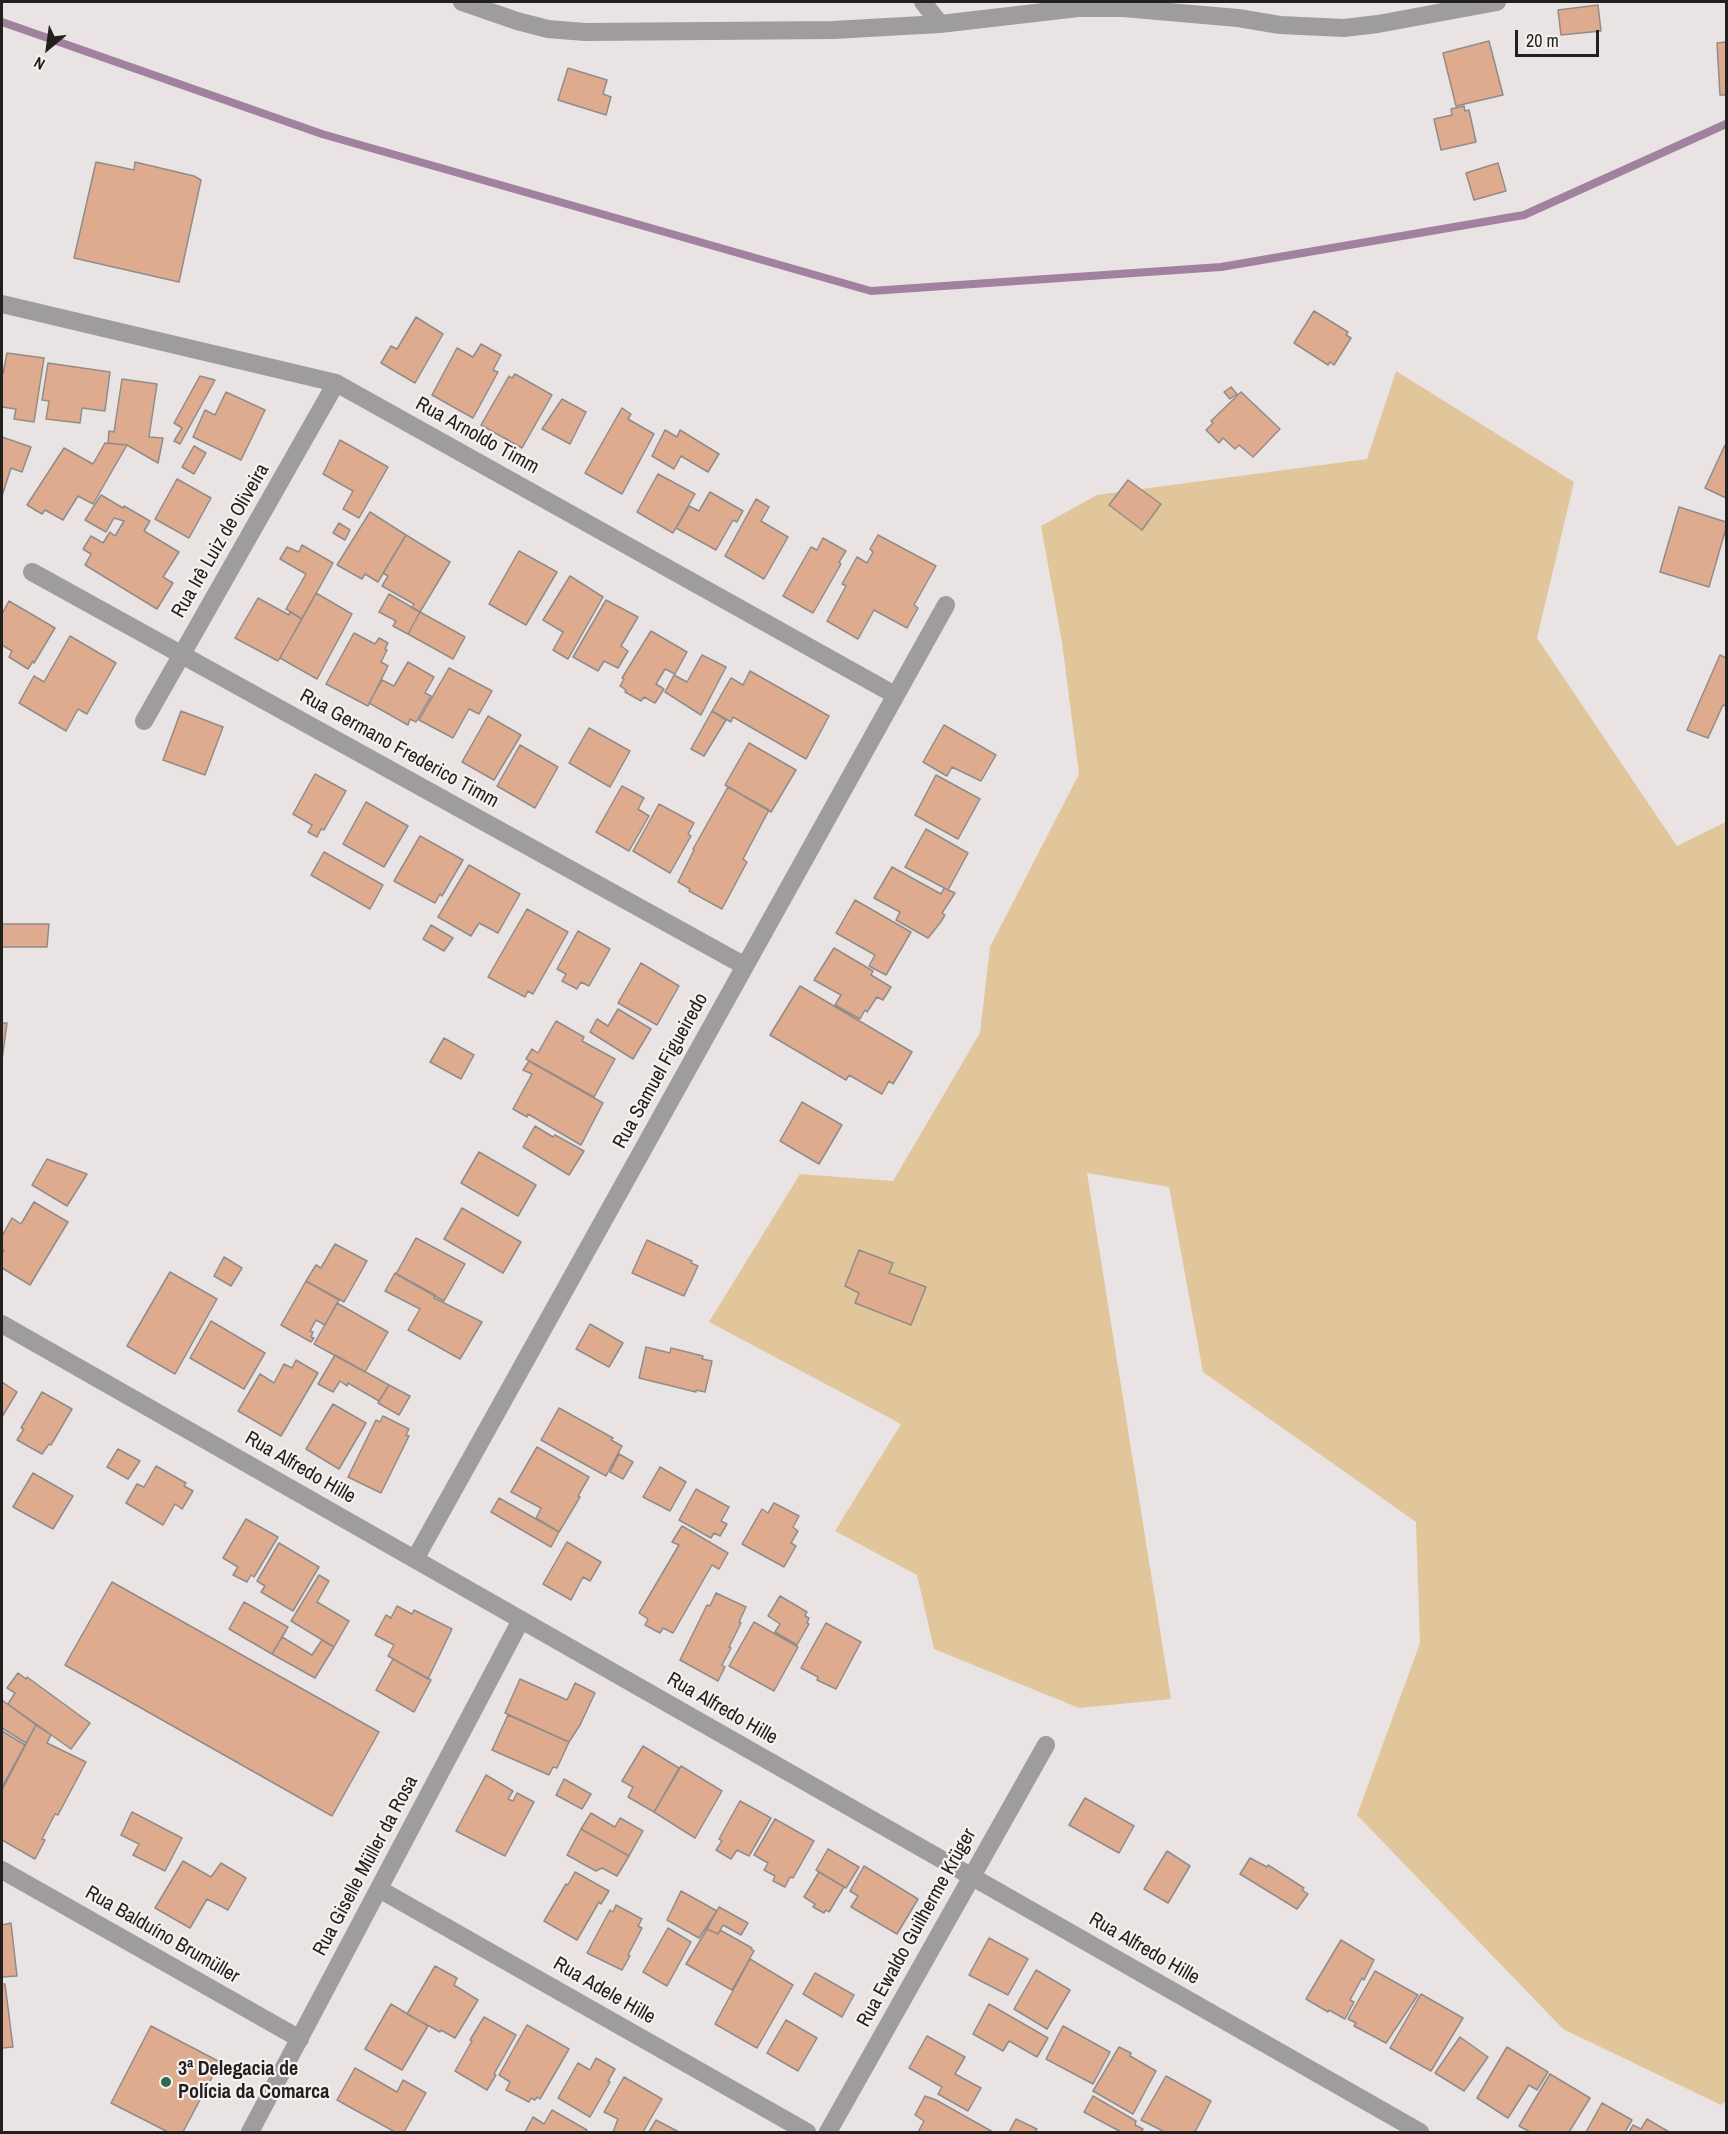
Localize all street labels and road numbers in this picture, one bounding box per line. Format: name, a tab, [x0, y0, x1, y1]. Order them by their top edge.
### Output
street label: Rua Arnoldo Timm	[411, 392, 543, 480]
street label: Rua Irê Luiz de Oliveira	[167, 460, 275, 622]
street label: Rua Germano Frederico Timm	[295, 684, 503, 814]
street label: Rua Samuel Figueiredo	[608, 989, 714, 1153]
street label: Rua Alfredo Hille	[240, 1427, 360, 1509]
street label: Rua Alfredo Hille	[662, 1668, 782, 1750]
street label: Rua Giselle Müller da Rosa	[308, 1772, 424, 1960]
street label: Rua Ewaldo Guilherme Krüger	[852, 1825, 982, 2031]
street label: Rua Balduíno Brumüller	[81, 1881, 243, 1989]
street label: Rua Alfredo Hille	[1084, 1908, 1204, 1990]
street label: Rua Adele Hille	[549, 1952, 659, 2030]

